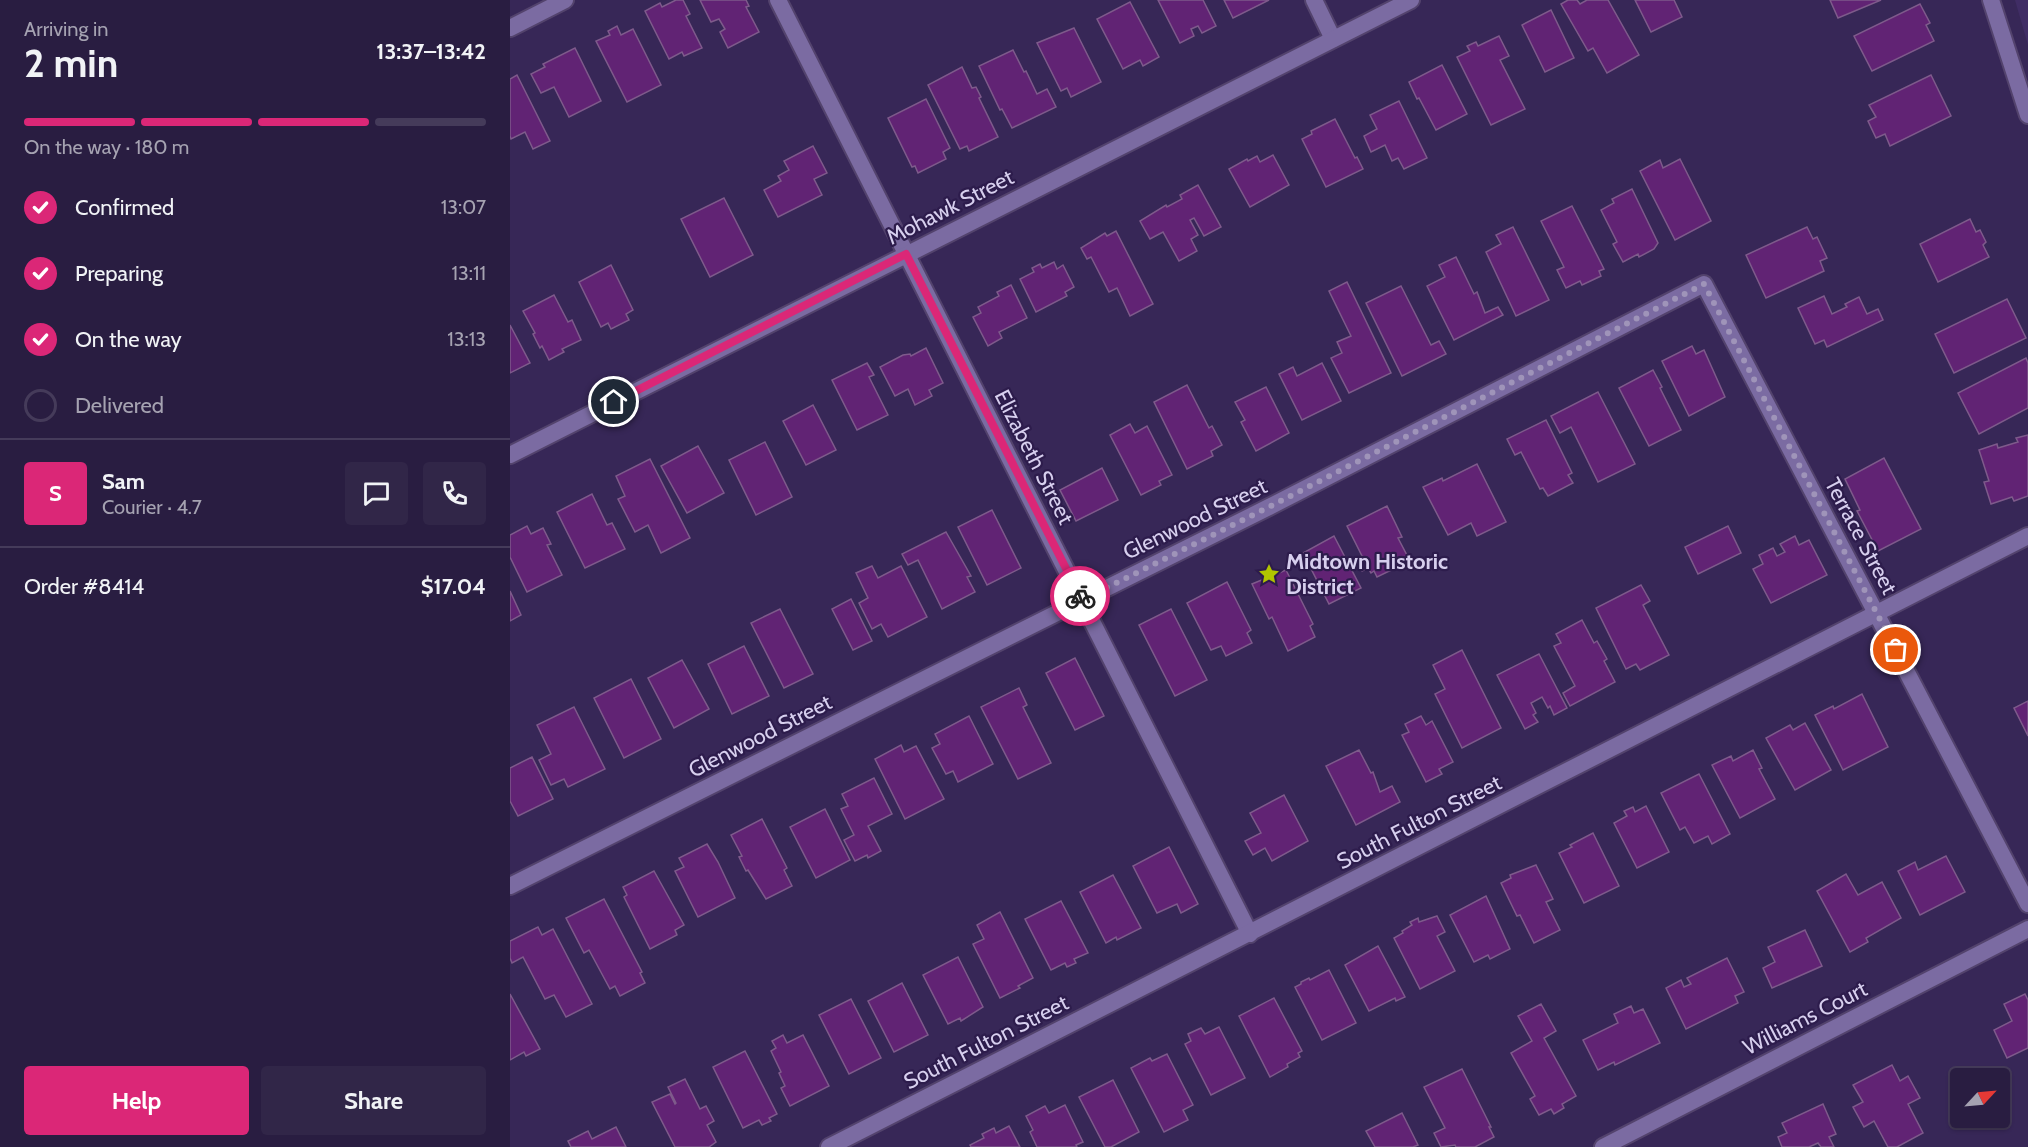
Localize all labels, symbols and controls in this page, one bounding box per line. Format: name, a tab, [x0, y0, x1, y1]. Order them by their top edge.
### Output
text: Arriving in	[24, 17, 108, 41]
text: 13:37–13:42	[376, 38, 486, 65]
text: 2 min	[24, 39, 118, 87]
text: On the way · 180 m	[24, 135, 189, 159]
street label: Mohawk Street	[882, 163, 1019, 251]
icon: check	[24, 191, 57, 224]
text: Confirmed	[75, 194, 174, 221]
text: 13:07	[441, 195, 486, 219]
icon: check	[24, 257, 57, 290]
text: Preparing	[75, 260, 163, 287]
text: 13:11	[451, 261, 486, 285]
icon: check	[24, 323, 57, 356]
text: On the way	[75, 326, 182, 353]
text: 13:13	[447, 327, 486, 351]
pin	[588, 376, 639, 427]
icon: home	[597, 385, 630, 418]
street label: Elizabeth Street	[989, 385, 1080, 529]
text: Delivered	[75, 392, 164, 419]
button: chat	[345, 462, 408, 525]
button: phone	[423, 462, 486, 525]
text: Sam	[102, 468, 145, 495]
street label: Glenwood Street	[1119, 472, 1272, 566]
street label: Terrace Street	[1819, 473, 1903, 599]
text: S	[49, 480, 62, 507]
text: Courier · 4.7	[102, 495, 202, 519]
place label: Midtown Historic District	[1286, 548, 1448, 600]
place icon: Midtown Historic District	[1257, 562, 1281, 586]
courier	[1050, 566, 1110, 626]
text: Order #8414	[24, 573, 144, 600]
text: $17.04	[421, 573, 486, 600]
icon: bike	[1064, 580, 1097, 613]
pin	[1870, 624, 1921, 675]
icon: bag	[1879, 633, 1912, 666]
street label: Glenwood Street	[684, 688, 837, 784]
street label: South Fulton Street	[1332, 769, 1506, 875]
street label: Williams Court	[1738, 975, 1872, 1061]
street label: South Fulton Street	[899, 989, 1073, 1095]
button: Help	[24, 1066, 249, 1135]
button: Share	[261, 1066, 486, 1135]
north arrow	[1950, 1068, 2010, 1128]
map controls	[1950, 1068, 2010, 1128]

